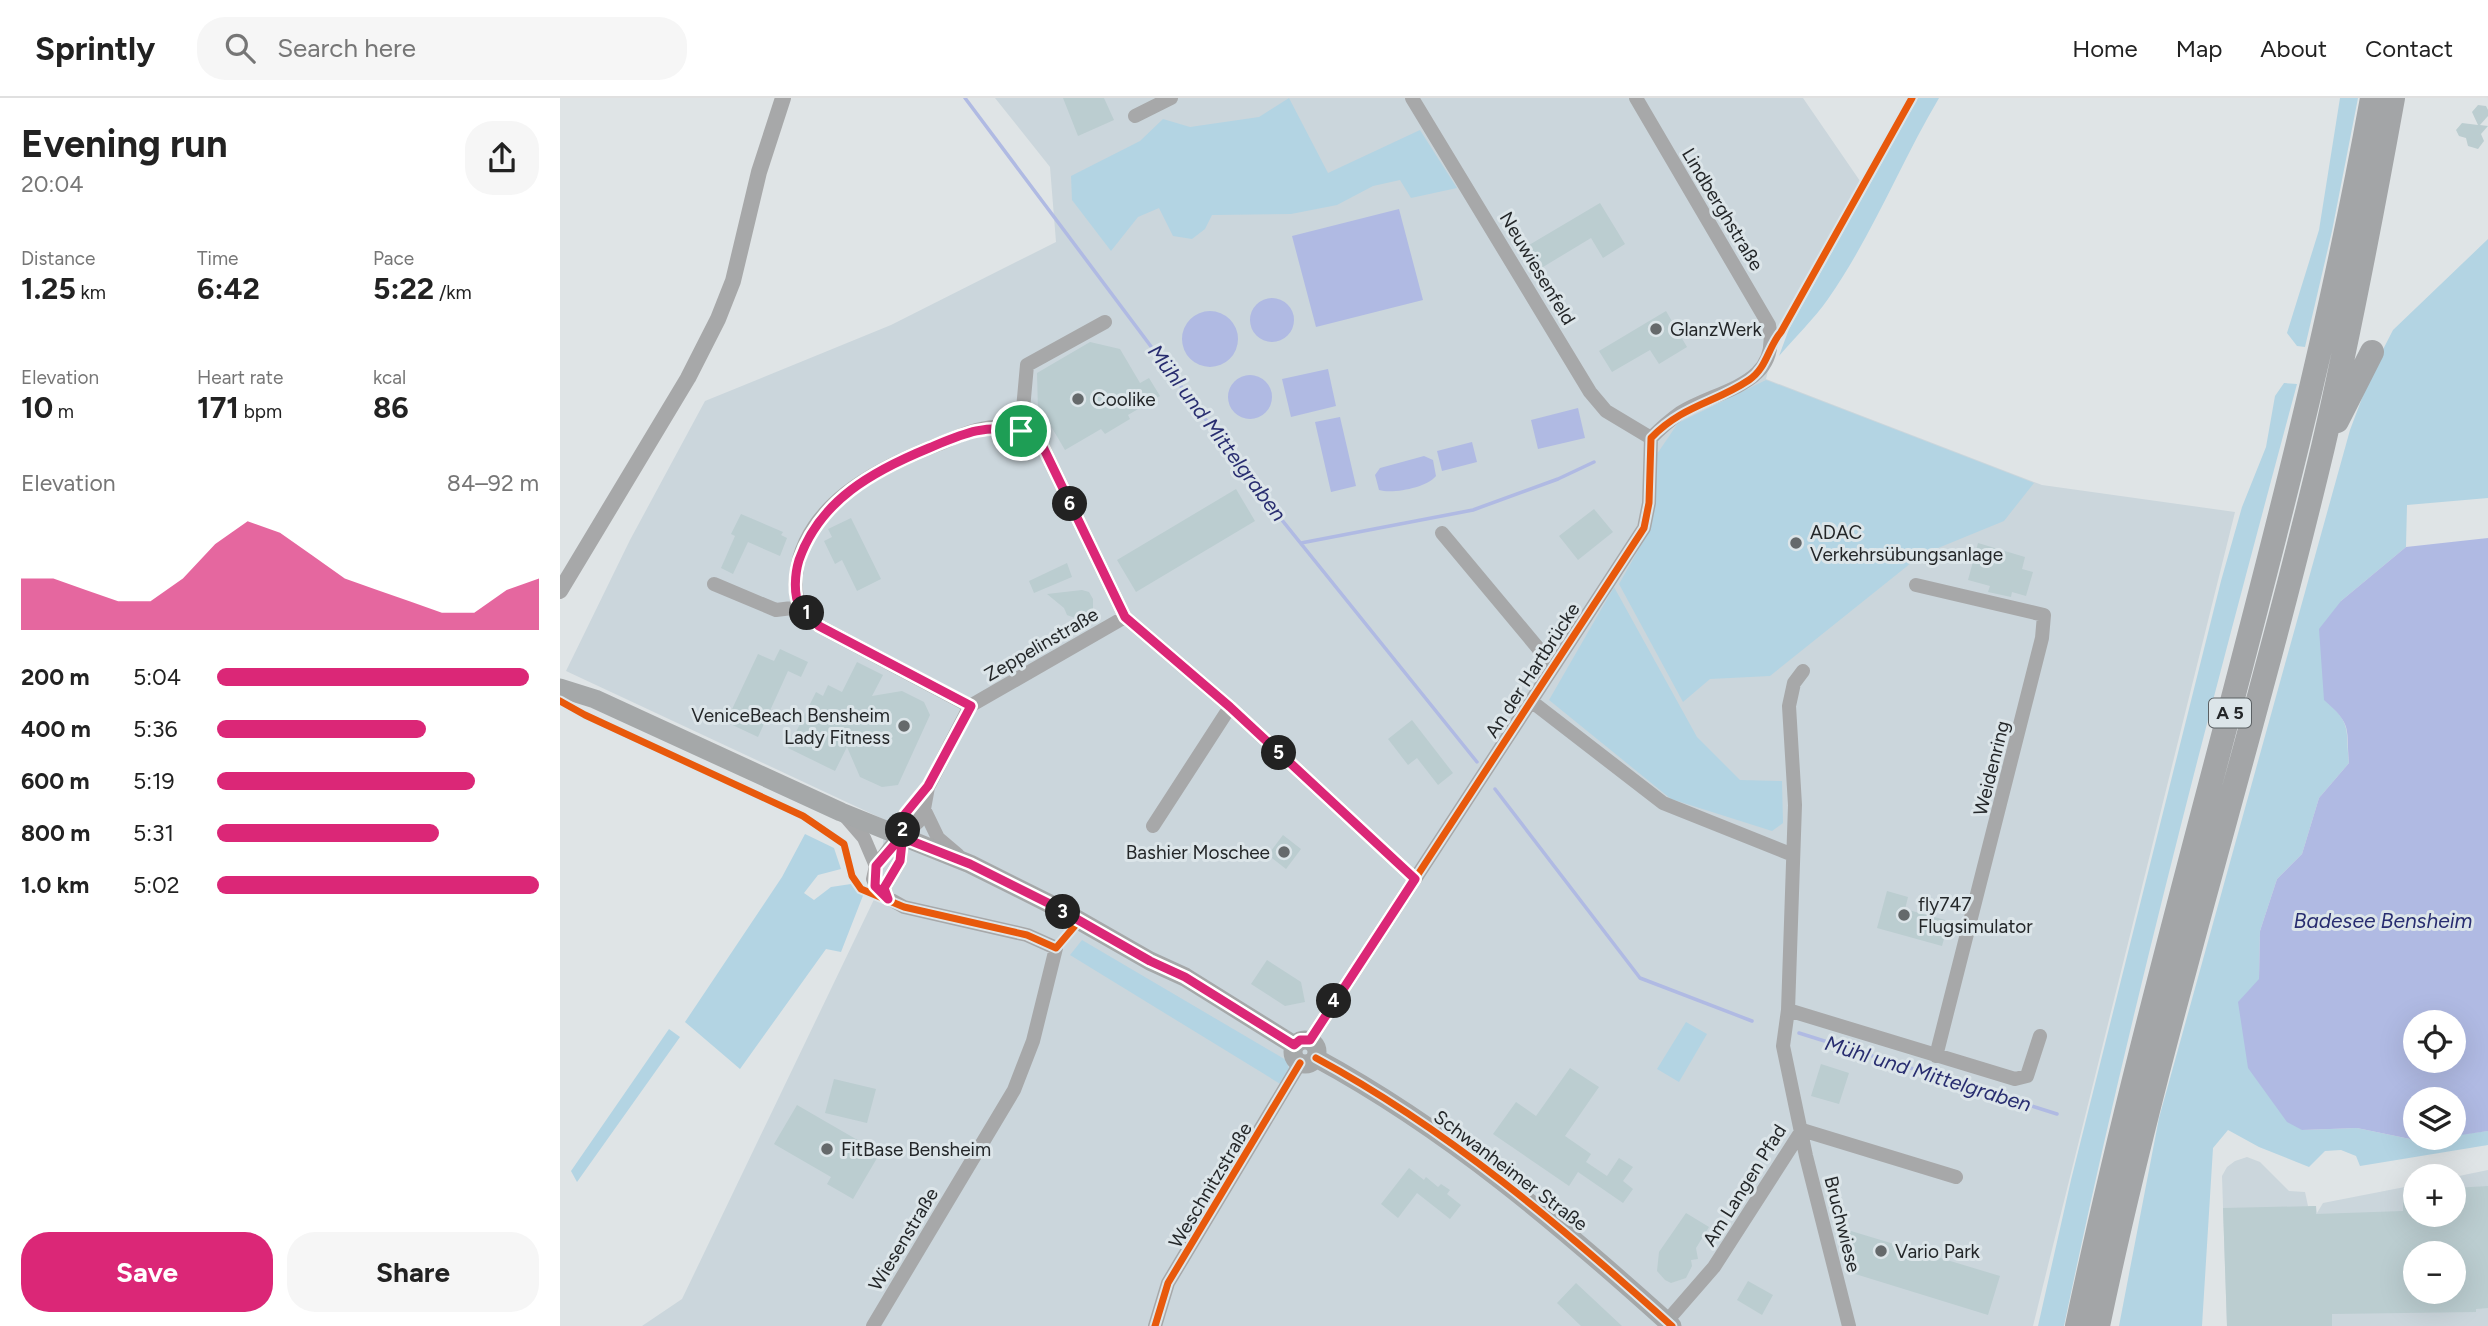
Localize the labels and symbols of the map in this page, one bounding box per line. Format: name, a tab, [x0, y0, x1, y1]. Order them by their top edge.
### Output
street label: Lindberghstraße	[1677, 144, 1768, 275]
street label: Neuwiesenfeld	[1495, 208, 1580, 329]
place label: GlanzWerk	[1670, 318, 1763, 341]
marker: GlanzWerk	[1648, 321, 1664, 337]
water label: Mühl und Mittelgraben	[1143, 340, 1292, 526]
place label: Coolike	[1092, 388, 1156, 411]
marker: Coolike	[1070, 391, 1086, 407]
pin	[991, 401, 1051, 461]
pin: 6	[1052, 486, 1088, 522]
place label: ADAC Verkehrsübungsanlage	[1810, 521, 2003, 566]
marker: ADAC Verkehrsübungsanlage	[1788, 535, 1804, 551]
pin: 1	[790, 596, 824, 630]
street label: An der Hartbrücke	[1480, 599, 1585, 742]
street label: Zeppelinstraße	[980, 603, 1102, 686]
road number: A 5	[2209, 698, 2251, 728]
place label: VeniceBeach Bensheim Lady Fitness	[691, 704, 890, 749]
marker: VeniceBeach Bensheim Lady Fitness	[896, 718, 912, 734]
street label: Weidenring	[1969, 718, 2014, 818]
pin: 5	[1262, 736, 1296, 770]
pin: 2	[886, 812, 920, 848]
place label: Bashier Moschee	[1126, 841, 1270, 864]
marker: Bashier Moschee	[1276, 844, 1292, 860]
place label: fly747 Flugsimulator	[1918, 893, 2033, 938]
pin: 3	[1046, 894, 1080, 930]
marker: fly747 Flugsimulator	[1896, 907, 1912, 923]
water label: Badesee Bensheim	[2294, 908, 2473, 933]
pin: 4	[1316, 984, 1352, 1018]
water label: Mühl und Mittelgraben	[1822, 1030, 2035, 1117]
street label: Schwanheimer Straße	[1429, 1105, 1592, 1236]
street label: Weschnitzstraße	[1164, 1118, 1257, 1252]
street label: Am Langen Pfad	[1698, 1120, 1791, 1251]
place label: FitBase Bensheim	[841, 1138, 991, 1161]
marker: FitBase Bensheim	[819, 1141, 835, 1157]
street label: Bruchwiese	[1819, 1174, 1866, 1275]
street label: Wiesenstraße	[864, 1184, 943, 1295]
place label: Vario Park	[1895, 1240, 1981, 1263]
marker: Vario Park	[1873, 1243, 1889, 1259]

